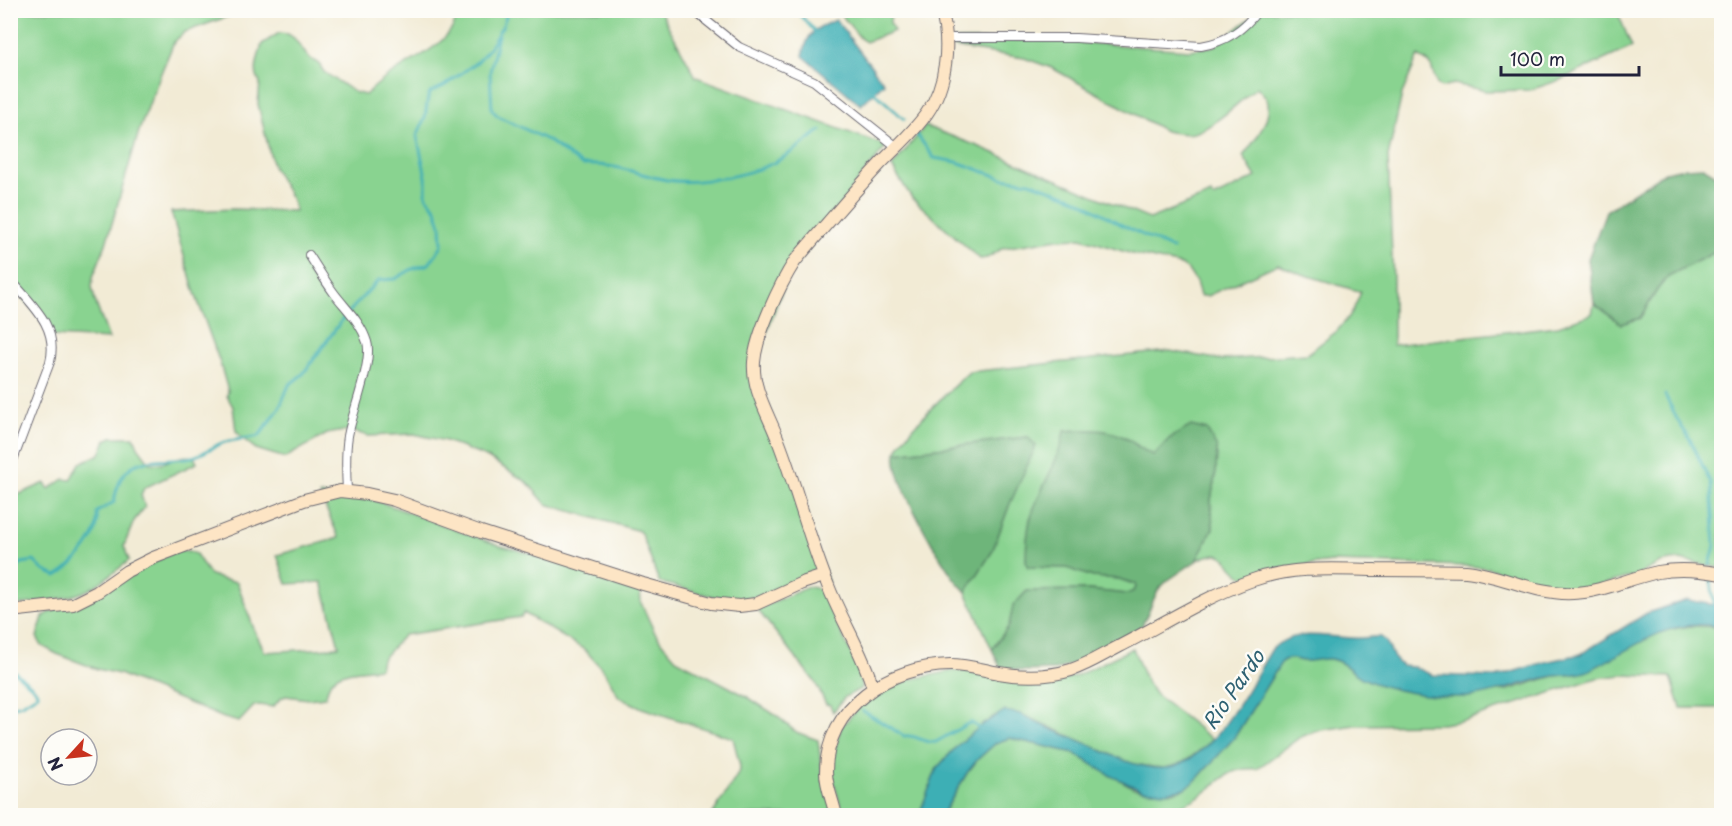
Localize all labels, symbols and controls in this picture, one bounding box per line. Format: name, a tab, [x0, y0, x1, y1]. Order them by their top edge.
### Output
scale bar	[1501, 39, 1639, 77]
text: 100 m	[1510, 45, 1565, 72]
water label: Rio Pardo	[1195, 642, 1272, 735]
north arrow	[39, 727, 99, 787]
text: N	[41, 753, 68, 775]

